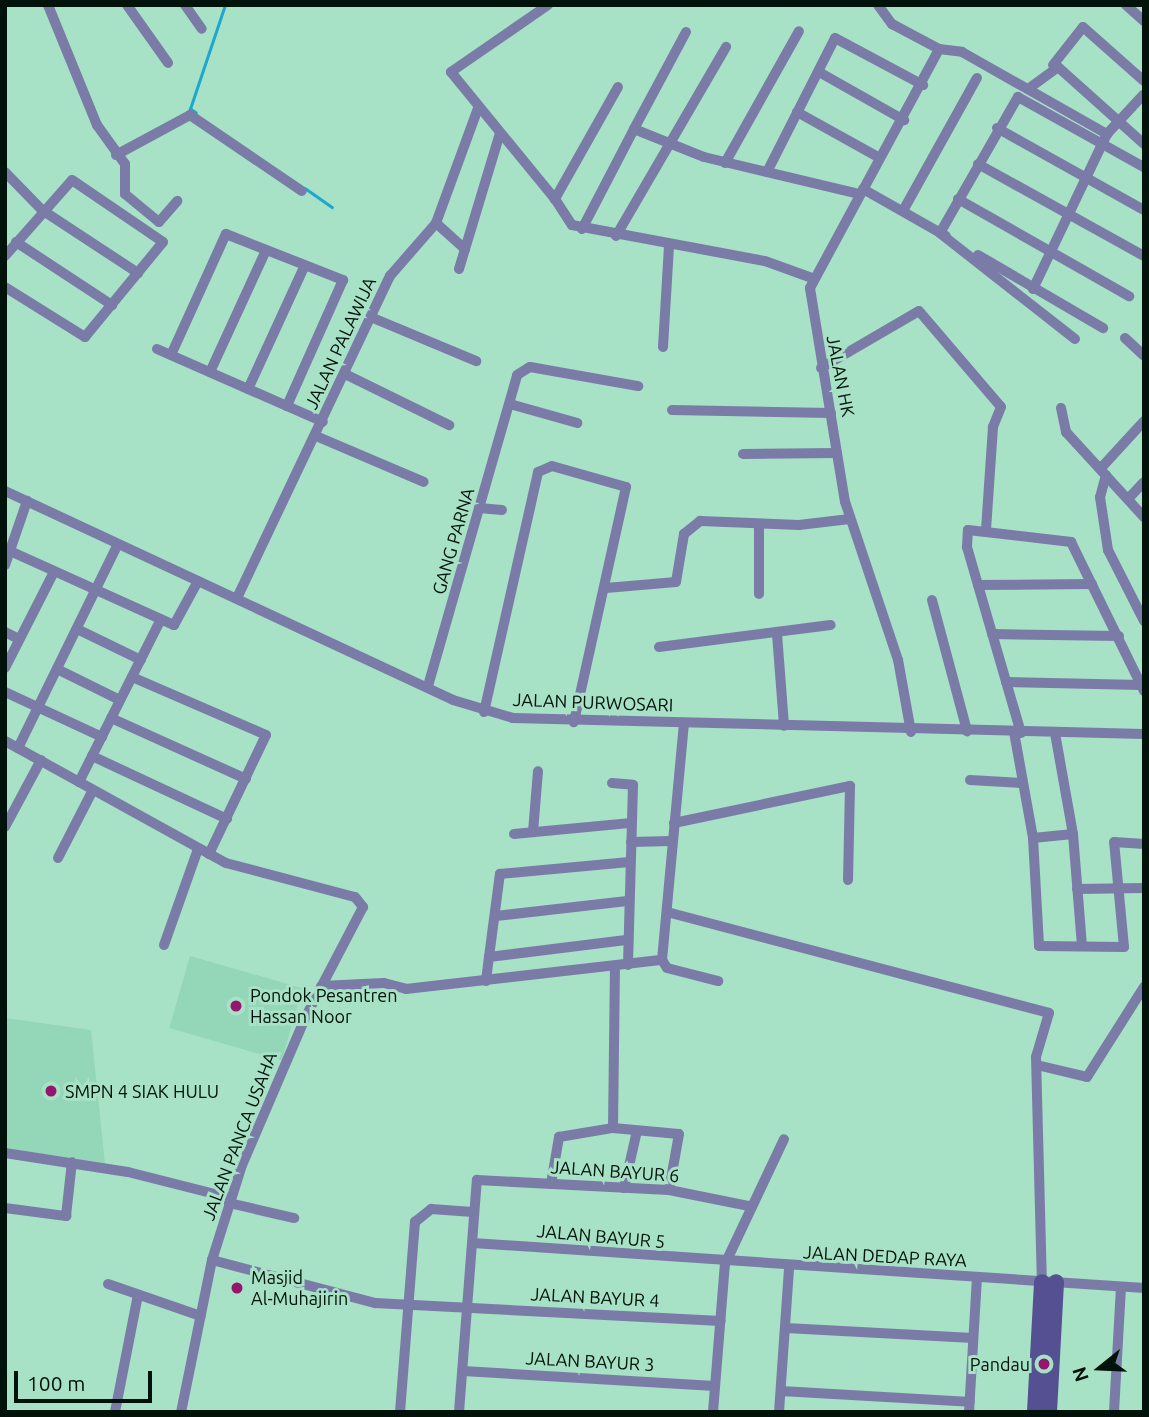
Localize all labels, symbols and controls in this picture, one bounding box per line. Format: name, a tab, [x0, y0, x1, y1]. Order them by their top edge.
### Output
street label: JALAN PALAWIJA	[300, 273, 380, 413]
street label: JALAN HK	[823, 334, 859, 418]
street label: GANG PARNA	[427, 485, 479, 597]
street label: JALAN PURWOSARI	[512, 688, 674, 716]
place label: Pondok Pesantren Hassan Noor	[250, 985, 397, 1028]
marker: Pondok Pesantren Hassan Noor	[228, 998, 244, 1014]
street label: JALAN PANCA USAHA	[197, 1049, 281, 1223]
place label: SMPN 4 SIAK HULU	[65, 1080, 219, 1102]
marker: SMPN 4 SIAK HULU	[43, 1083, 59, 1099]
street label: JALAN BAYUR 6	[550, 1156, 680, 1186]
street label: JALAN BAYUR 5	[536, 1220, 666, 1252]
street label: JALAN DEDAP RAYA	[803, 1241, 967, 1271]
place label: Masjid Al-Muhajirin	[251, 1267, 348, 1310]
marker: Masjid Al-Muhajirin	[229, 1280, 245, 1296]
street label: JALAN BAYUR 4	[530, 1283, 660, 1311]
north arrow	[1065, 1333, 1135, 1403]
street label: JALAN BAYUR 3	[525, 1347, 655, 1375]
place label: Pandau	[970, 1353, 1030, 1375]
marker: Pandau	[1036, 1356, 1052, 1372]
scale bar	[18, 1358, 156, 1402]
text: N	[1067, 1364, 1093, 1385]
text: 100 m	[27, 1371, 85, 1395]

